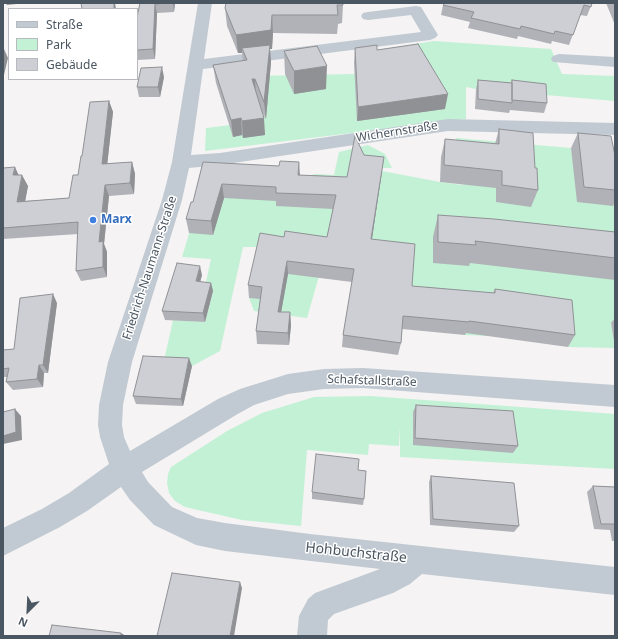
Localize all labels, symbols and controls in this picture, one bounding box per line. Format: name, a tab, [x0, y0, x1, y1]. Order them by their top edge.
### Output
legend	[8, 8, 138, 80]
text: Straße	[46, 16, 83, 33]
text: Park	[46, 36, 71, 53]
text: Gebäude	[46, 56, 97, 73]
street label: Wichernstraße	[355, 118, 439, 146]
street label: Friedrich-Naumann-Straße	[120, 194, 180, 342]
place label: Marx	[101, 213, 132, 227]
marker: Marx	[88, 215, 98, 225]
street label: Schafstallstraße	[327, 372, 417, 390]
street label: Hohbuchstraße	[304, 539, 408, 567]
north arrow	[8, 591, 48, 631]
text: N	[16, 614, 30, 631]

